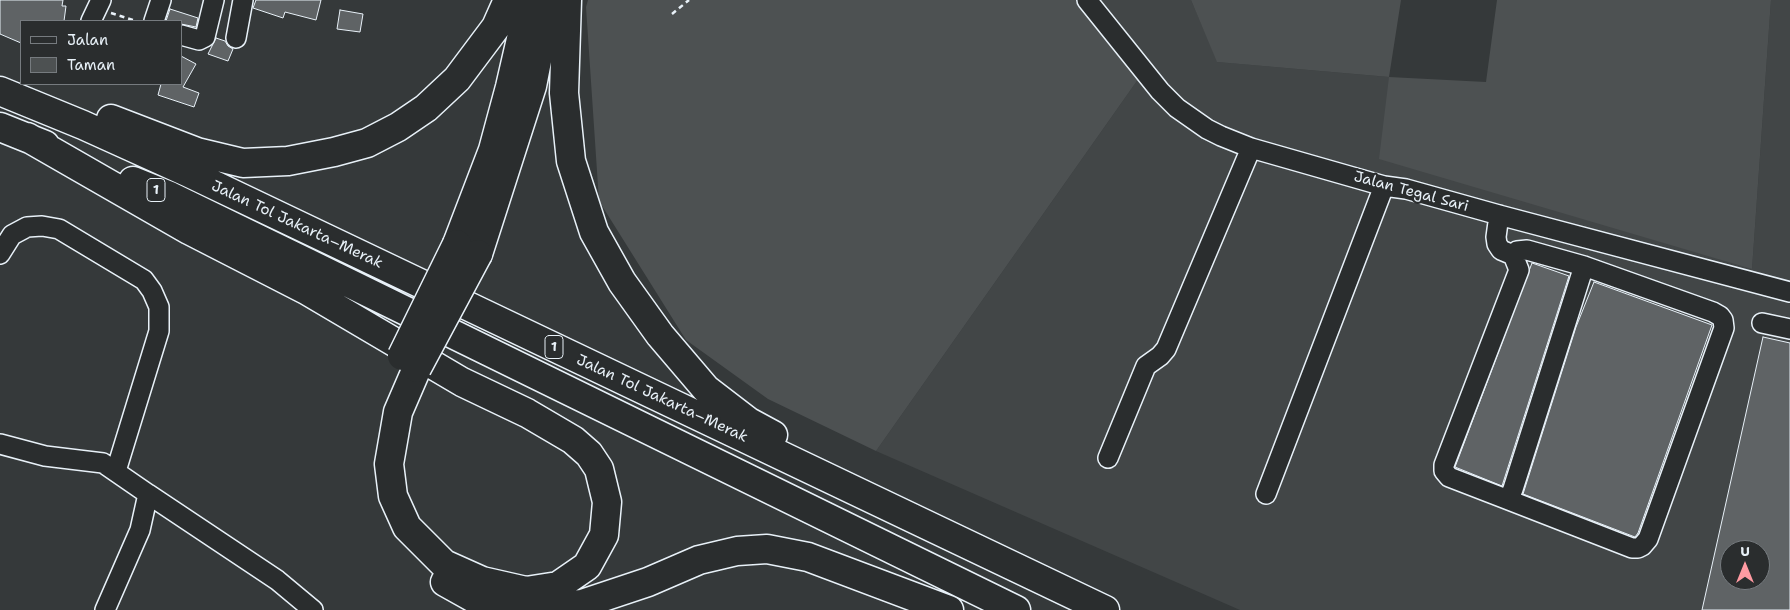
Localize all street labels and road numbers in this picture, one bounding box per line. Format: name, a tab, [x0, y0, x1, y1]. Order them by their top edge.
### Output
street label: Jalan Tegal Sari	[1352, 168, 1470, 216]
street label: Jalan Tol Jakarta–Merak	[208, 177, 386, 273]
road number: 1	[147, 178, 165, 202]
road number: 1	[545, 336, 563, 358]
street label: Jalan Tol Jakarta–Merak	[573, 351, 751, 447]

